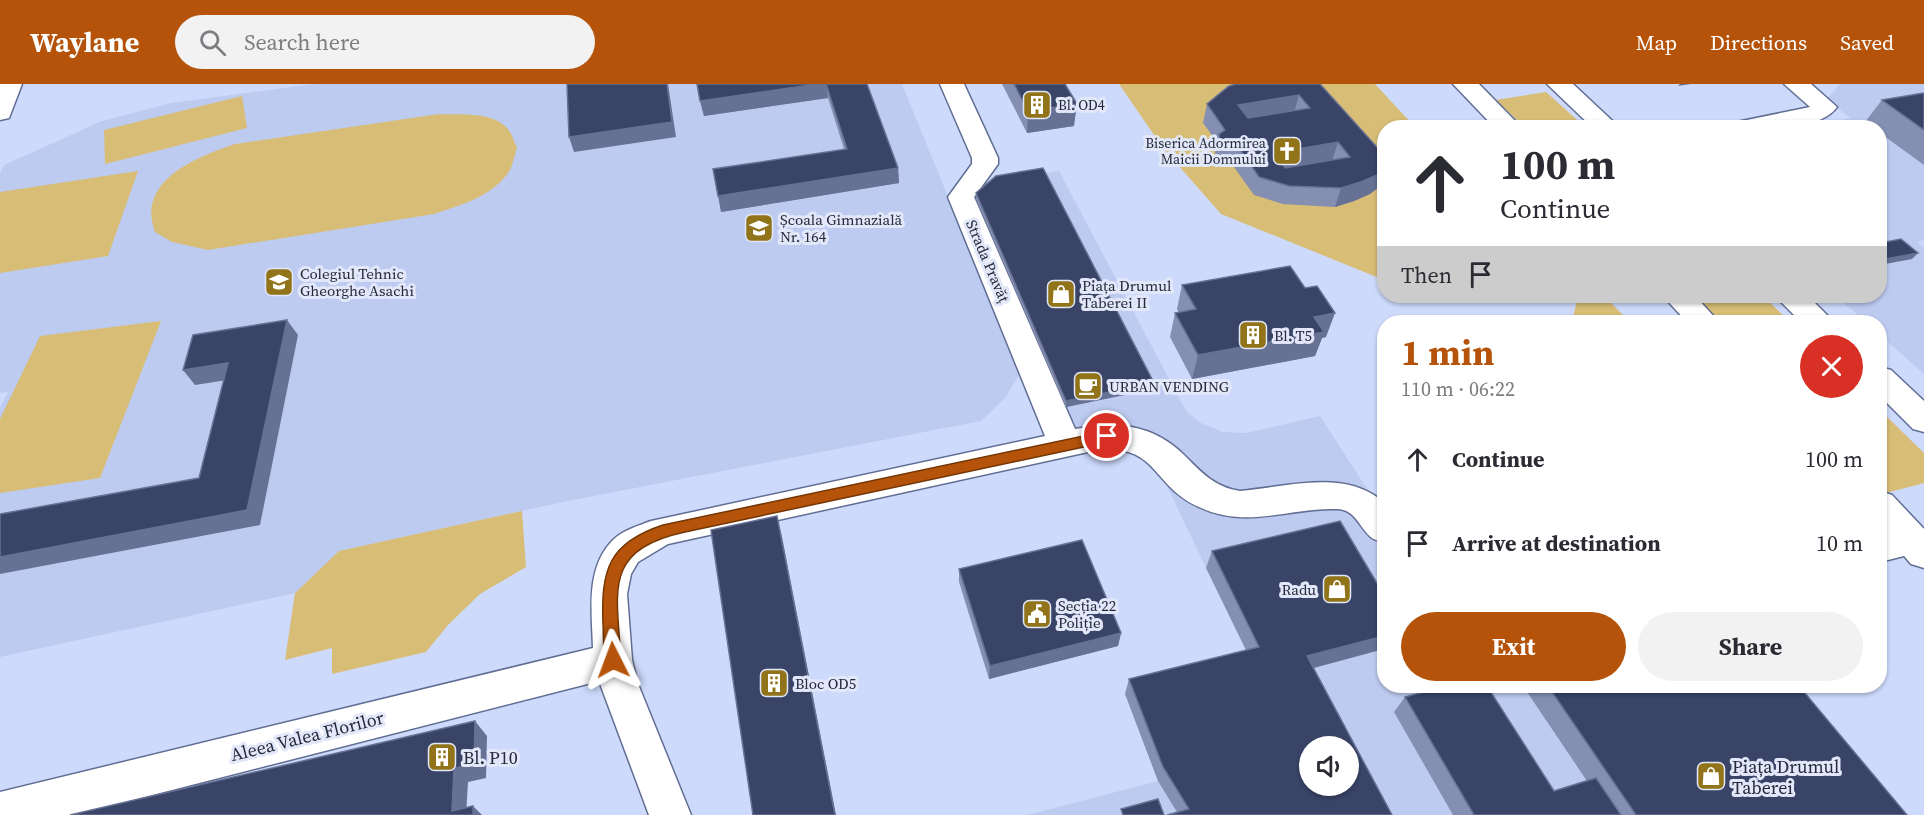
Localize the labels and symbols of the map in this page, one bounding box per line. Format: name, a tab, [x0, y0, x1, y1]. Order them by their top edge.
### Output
building icon: Bl. OD4	[1021, 89, 1053, 121]
place label: Bl. OD4	[1058, 95, 1105, 115]
place label: Biserica Adormirea Maicii Domnului	[1145, 133, 1267, 169]
church icon: Biserica Adormirea Maicii Domnului	[1271, 135, 1303, 167]
place label: Școala Gimnazială Nr. 164	[780, 209, 903, 247]
school or university icon: Școala Gimnazială Nr. 164	[743, 212, 775, 244]
street label: Strada Pravăț	[961, 217, 1015, 306]
place label: Colegiul Tehnic Gheorghe Asachi	[300, 263, 414, 301]
school or university icon: Colegiul Tehnic Gheorghe Asachi	[263, 266, 295, 298]
place label: Piața Drumul Taberei II	[1082, 275, 1172, 313]
shop icon: Piața Drumul Taberei II	[1045, 278, 1077, 310]
building icon: Bl. T5	[1237, 319, 1269, 351]
place label: Bl. T5	[1274, 325, 1312, 346]
cafe icon: URBAN VENDING	[1072, 370, 1104, 402]
place label: URBAN VENDING	[1109, 376, 1229, 397]
pin	[1081, 410, 1132, 461]
shop icon: Radu	[1321, 573, 1353, 605]
place label: Radu	[1281, 579, 1316, 600]
place label: Secția 22 Poliție	[1058, 595, 1116, 633]
public building icon: Secția 22 Poliție	[1021, 598, 1053, 630]
position arrow	[581, 628, 645, 692]
building icon: Bloc OD5	[758, 667, 790, 699]
place label: Bloc OD5	[795, 673, 856, 694]
street label: Aleea Valea Florilor	[228, 705, 387, 767]
building icon: Bl. P10	[426, 741, 458, 773]
place label: Bl. P10	[463, 745, 518, 770]
place label: Piața Drumul Taberei	[1732, 754, 1839, 800]
shop icon: Piața Drumul Taberei	[1695, 760, 1727, 792]

